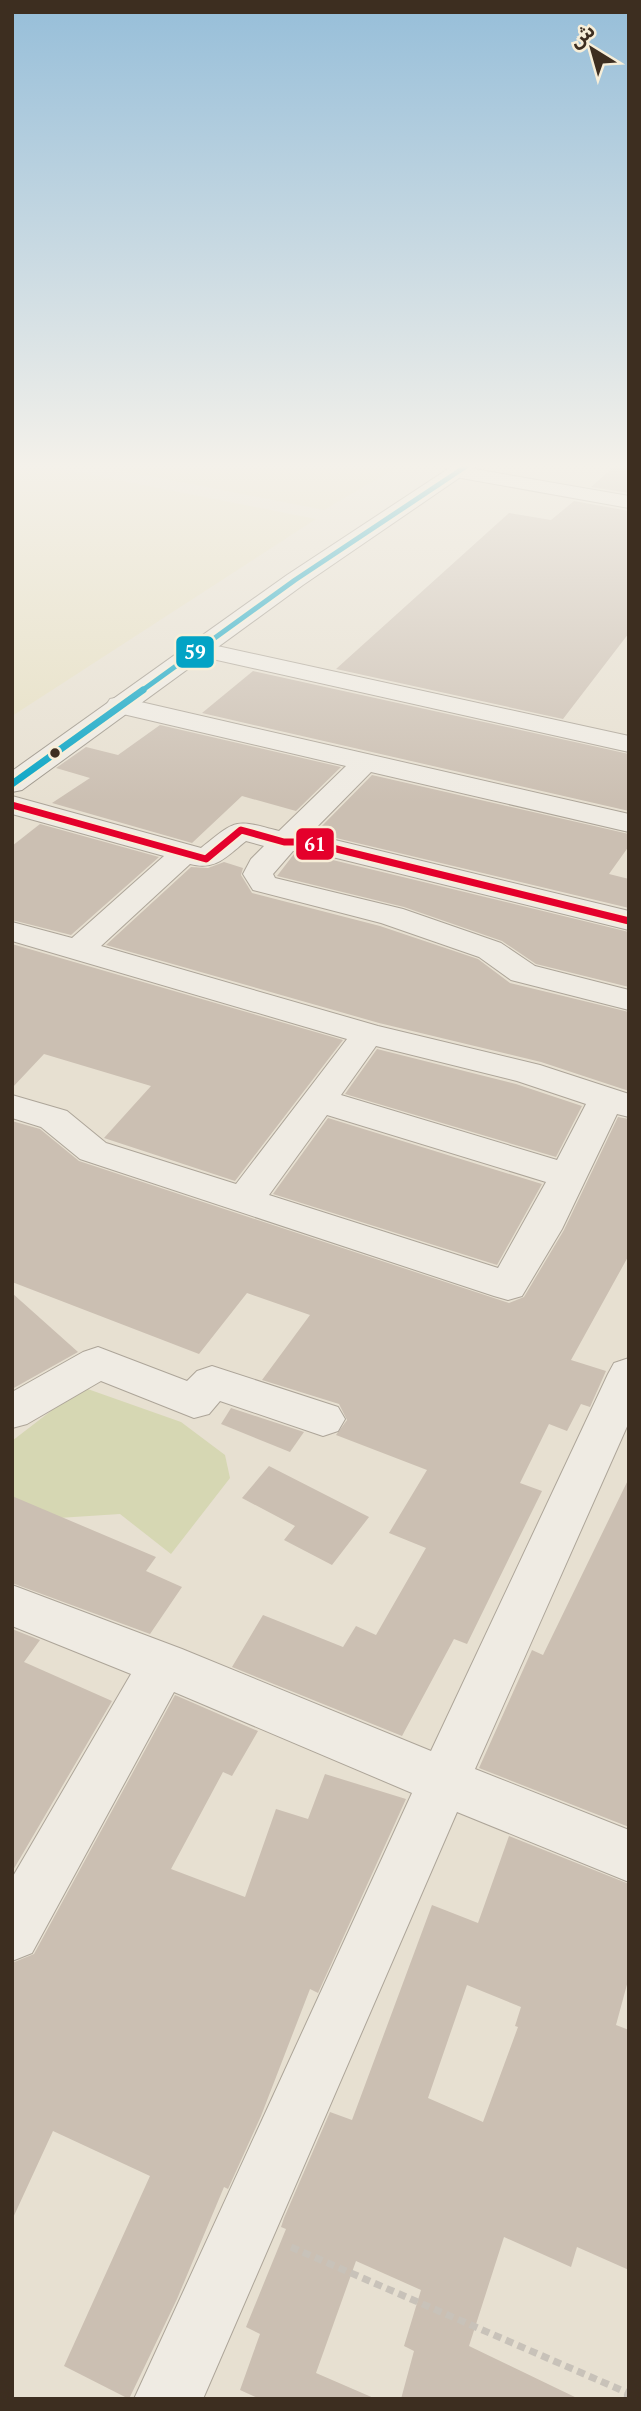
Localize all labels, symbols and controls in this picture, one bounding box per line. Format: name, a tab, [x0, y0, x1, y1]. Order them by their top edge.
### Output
north arrow	[557, 14, 627, 84]
text: ش	[564, 17, 599, 53]
line badge: 59	[175, 635, 215, 669]
text: 59	[184, 639, 206, 664]
unlabelled marker	[48, 746, 62, 760]
line badge: 61	[295, 827, 335, 861]
text: 61	[304, 831, 326, 856]

